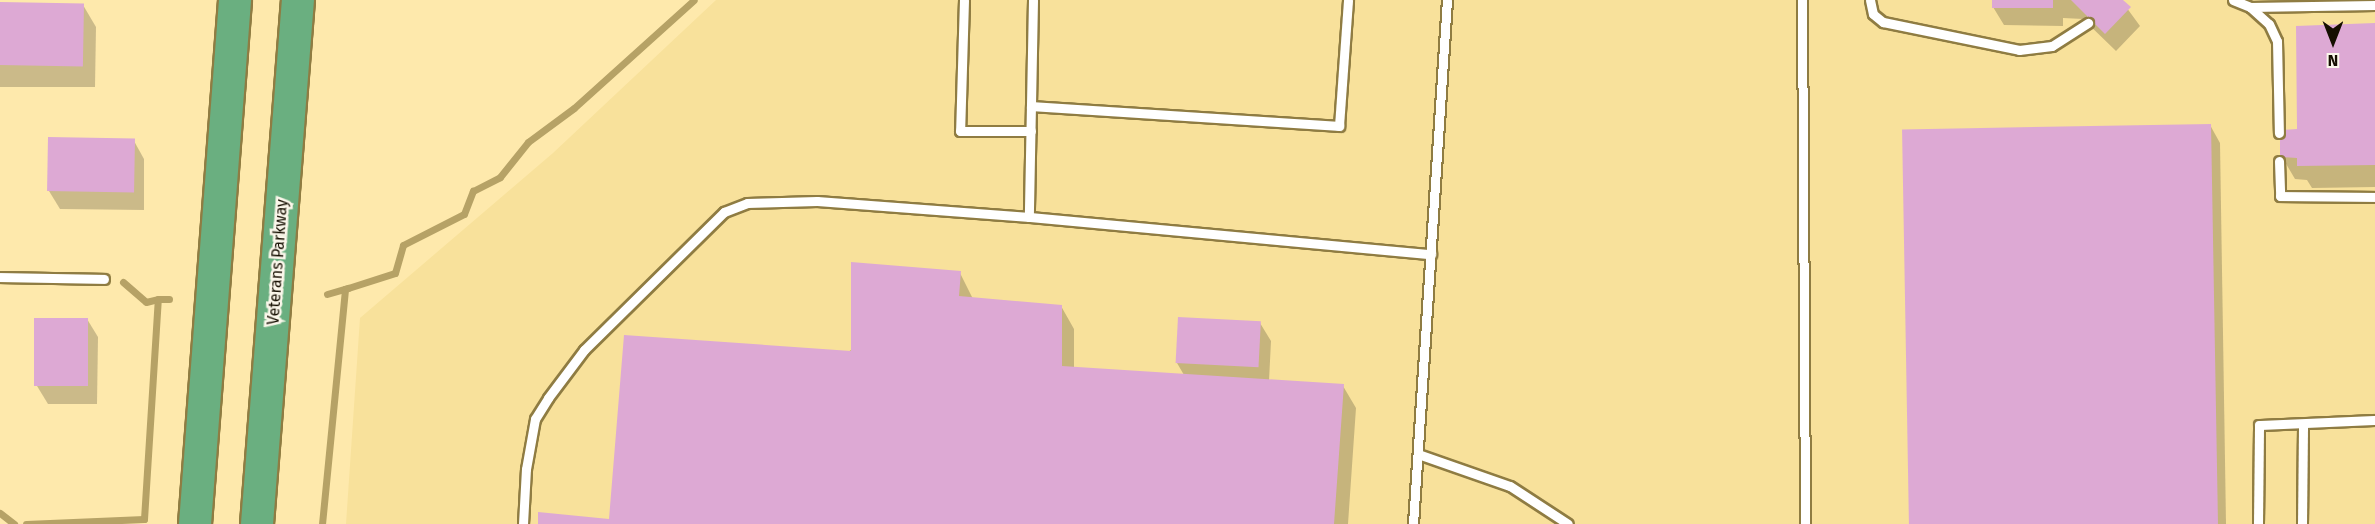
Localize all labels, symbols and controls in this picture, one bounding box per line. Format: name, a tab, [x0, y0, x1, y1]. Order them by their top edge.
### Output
north arrow	[2303, 12, 2363, 72]
text: N	[2328, 51, 2338, 70]
street label: Veterans Parkway	[264, 198, 292, 326]

